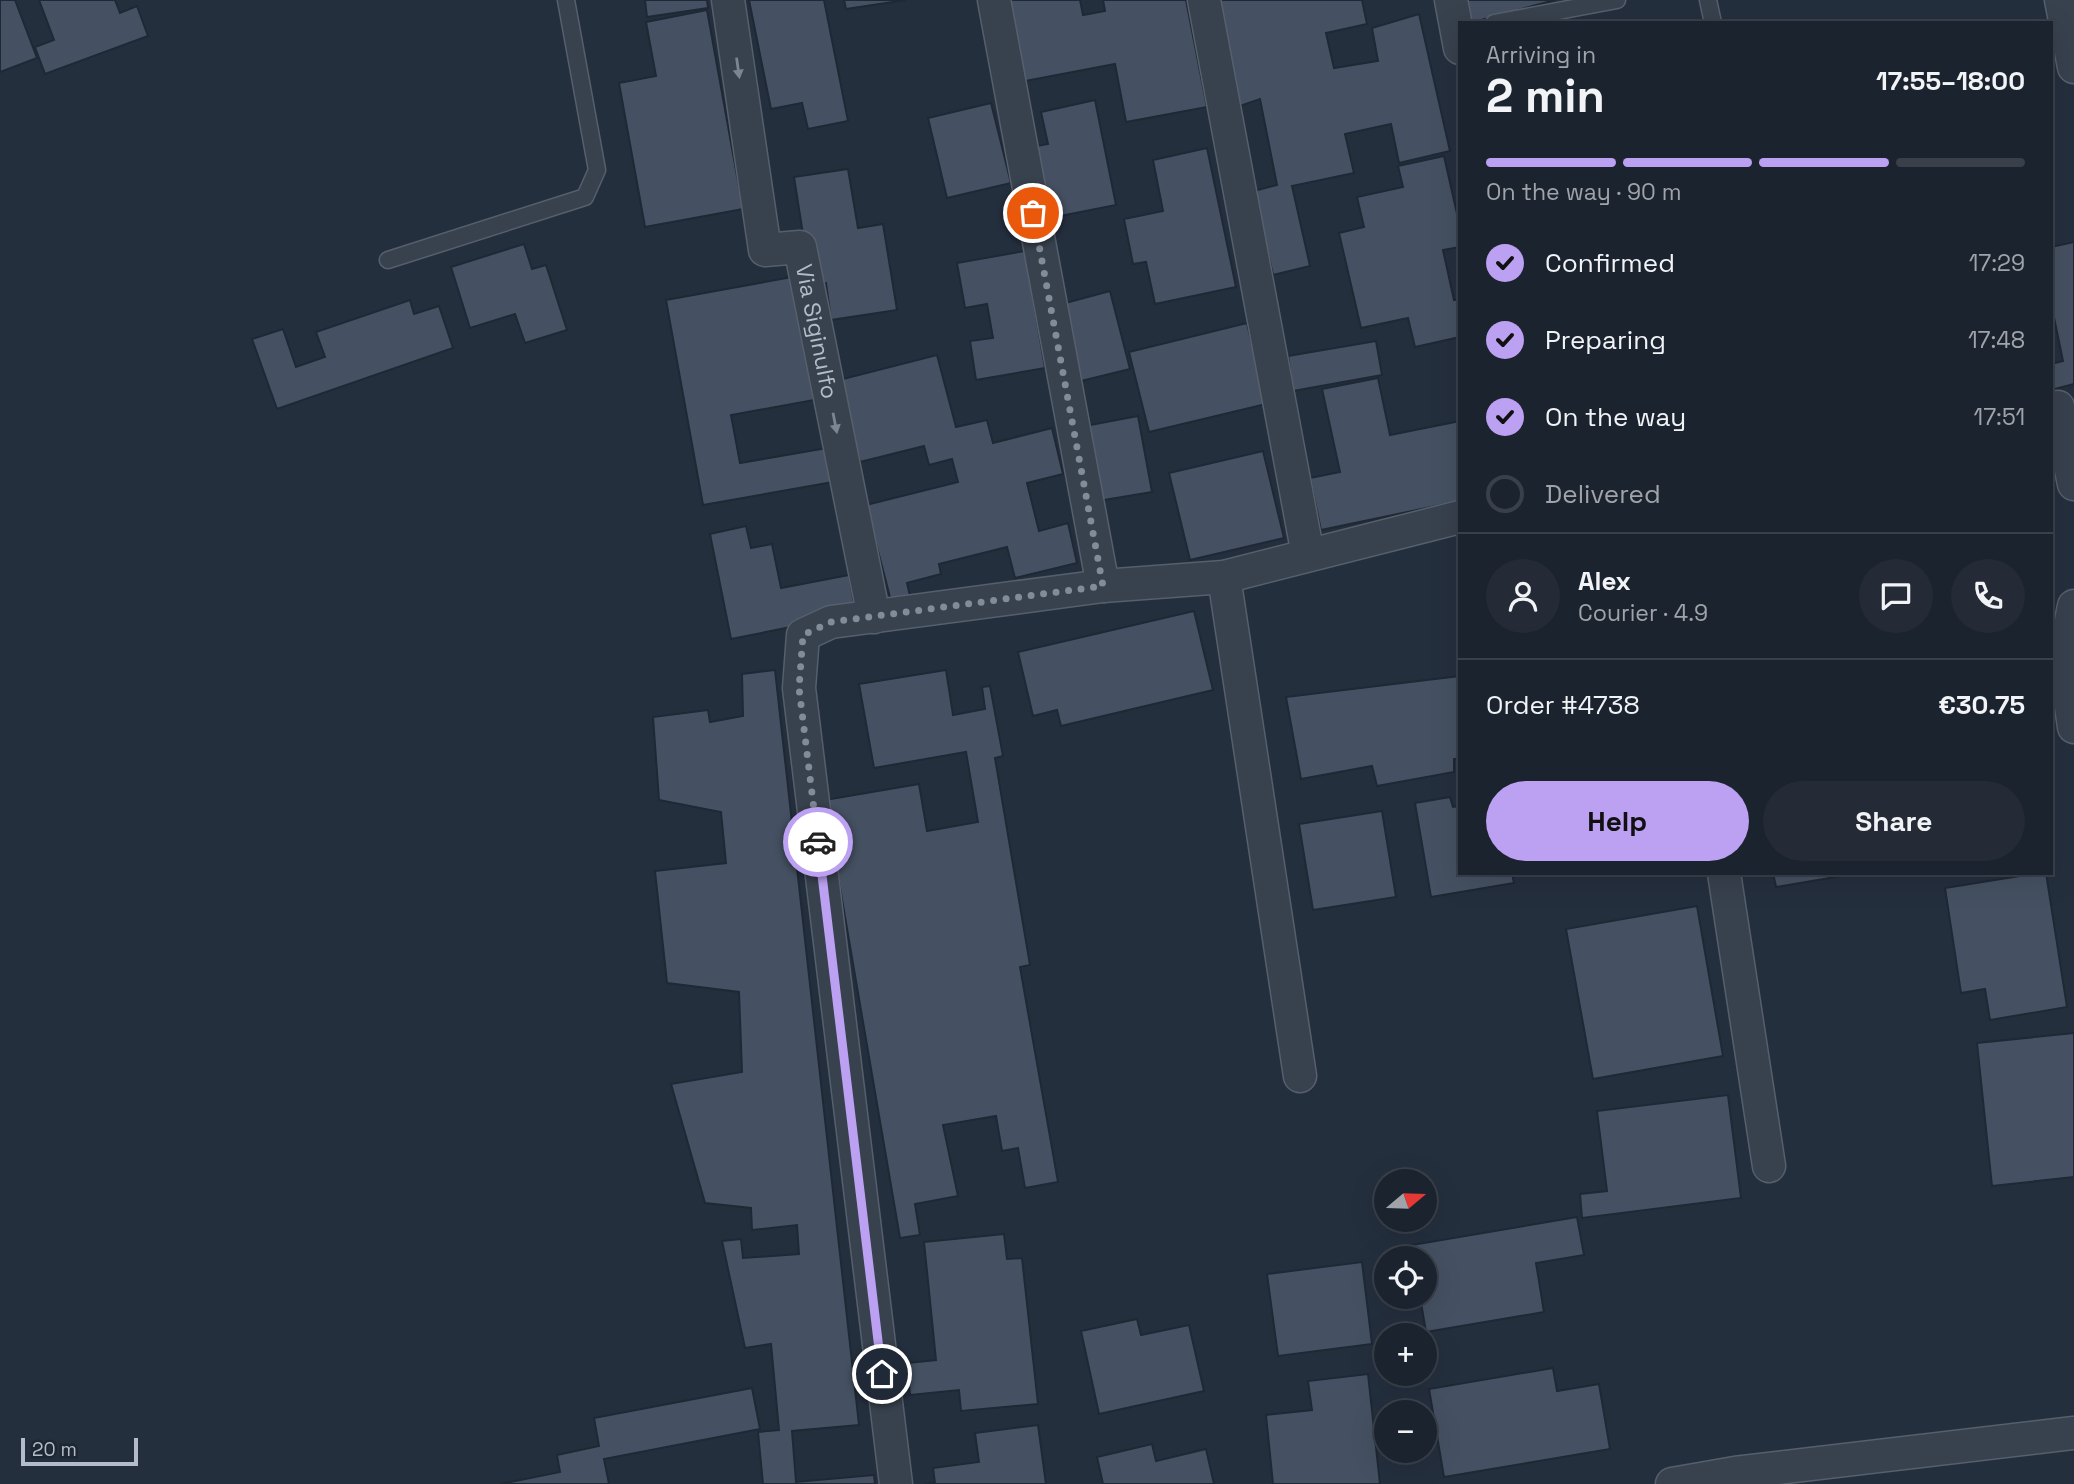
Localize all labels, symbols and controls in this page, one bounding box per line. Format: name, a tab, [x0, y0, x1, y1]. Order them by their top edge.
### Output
text: Arriving in	[1486, 40, 1596, 70]
one-way arrow	[733, 57, 744, 79]
text: 17:55–18:00	[1876, 64, 2025, 98]
text: 2 min	[1486, 67, 1605, 125]
text: On the way · 90 m	[1486, 177, 1681, 207]
pin	[1003, 183, 1063, 243]
icon: bag	[1014, 194, 1052, 232]
icon: check	[1486, 244, 1524, 282]
text: Confirmed	[1545, 246, 1675, 280]
text: 17:29	[1969, 248, 2025, 278]
street label: Via Siginulfo	[789, 262, 845, 401]
icon: check	[1486, 321, 1524, 359]
text: Preparing	[1545, 323, 1666, 357]
text: 17:48	[1968, 325, 2025, 355]
icon: check	[1486, 398, 1524, 436]
text: On the way	[1545, 400, 1686, 434]
text: 17:51	[1974, 402, 2025, 432]
one-way arrow	[830, 412, 841, 434]
text: Delivered	[1545, 477, 1661, 511]
button: person	[1486, 559, 1560, 633]
button: chat	[1859, 559, 1933, 633]
button: phone	[1951, 559, 2025, 633]
text: Alex	[1578, 564, 1631, 598]
text: Courier · 4.9	[1578, 598, 1708, 628]
text: Order #4738	[1486, 688, 1640, 722]
text: €30.75	[1938, 688, 2025, 722]
button: Help	[1486, 781, 1749, 861]
button: Share	[1763, 781, 2025, 861]
courier	[783, 807, 853, 877]
icon: car	[799, 823, 837, 861]
north arrow	[1374, 1169, 1437, 1232]
map controls	[1374, 1169, 1437, 1463]
button: locate	[1374, 1246, 1437, 1309]
button: +	[1374, 1323, 1437, 1386]
pin	[852, 1344, 912, 1404]
icon: home	[863, 1355, 901, 1393]
button: −	[1374, 1400, 1437, 1463]
scale bar	[21, 1435, 138, 1467]
text: 20 m	[32, 1437, 77, 1462]

